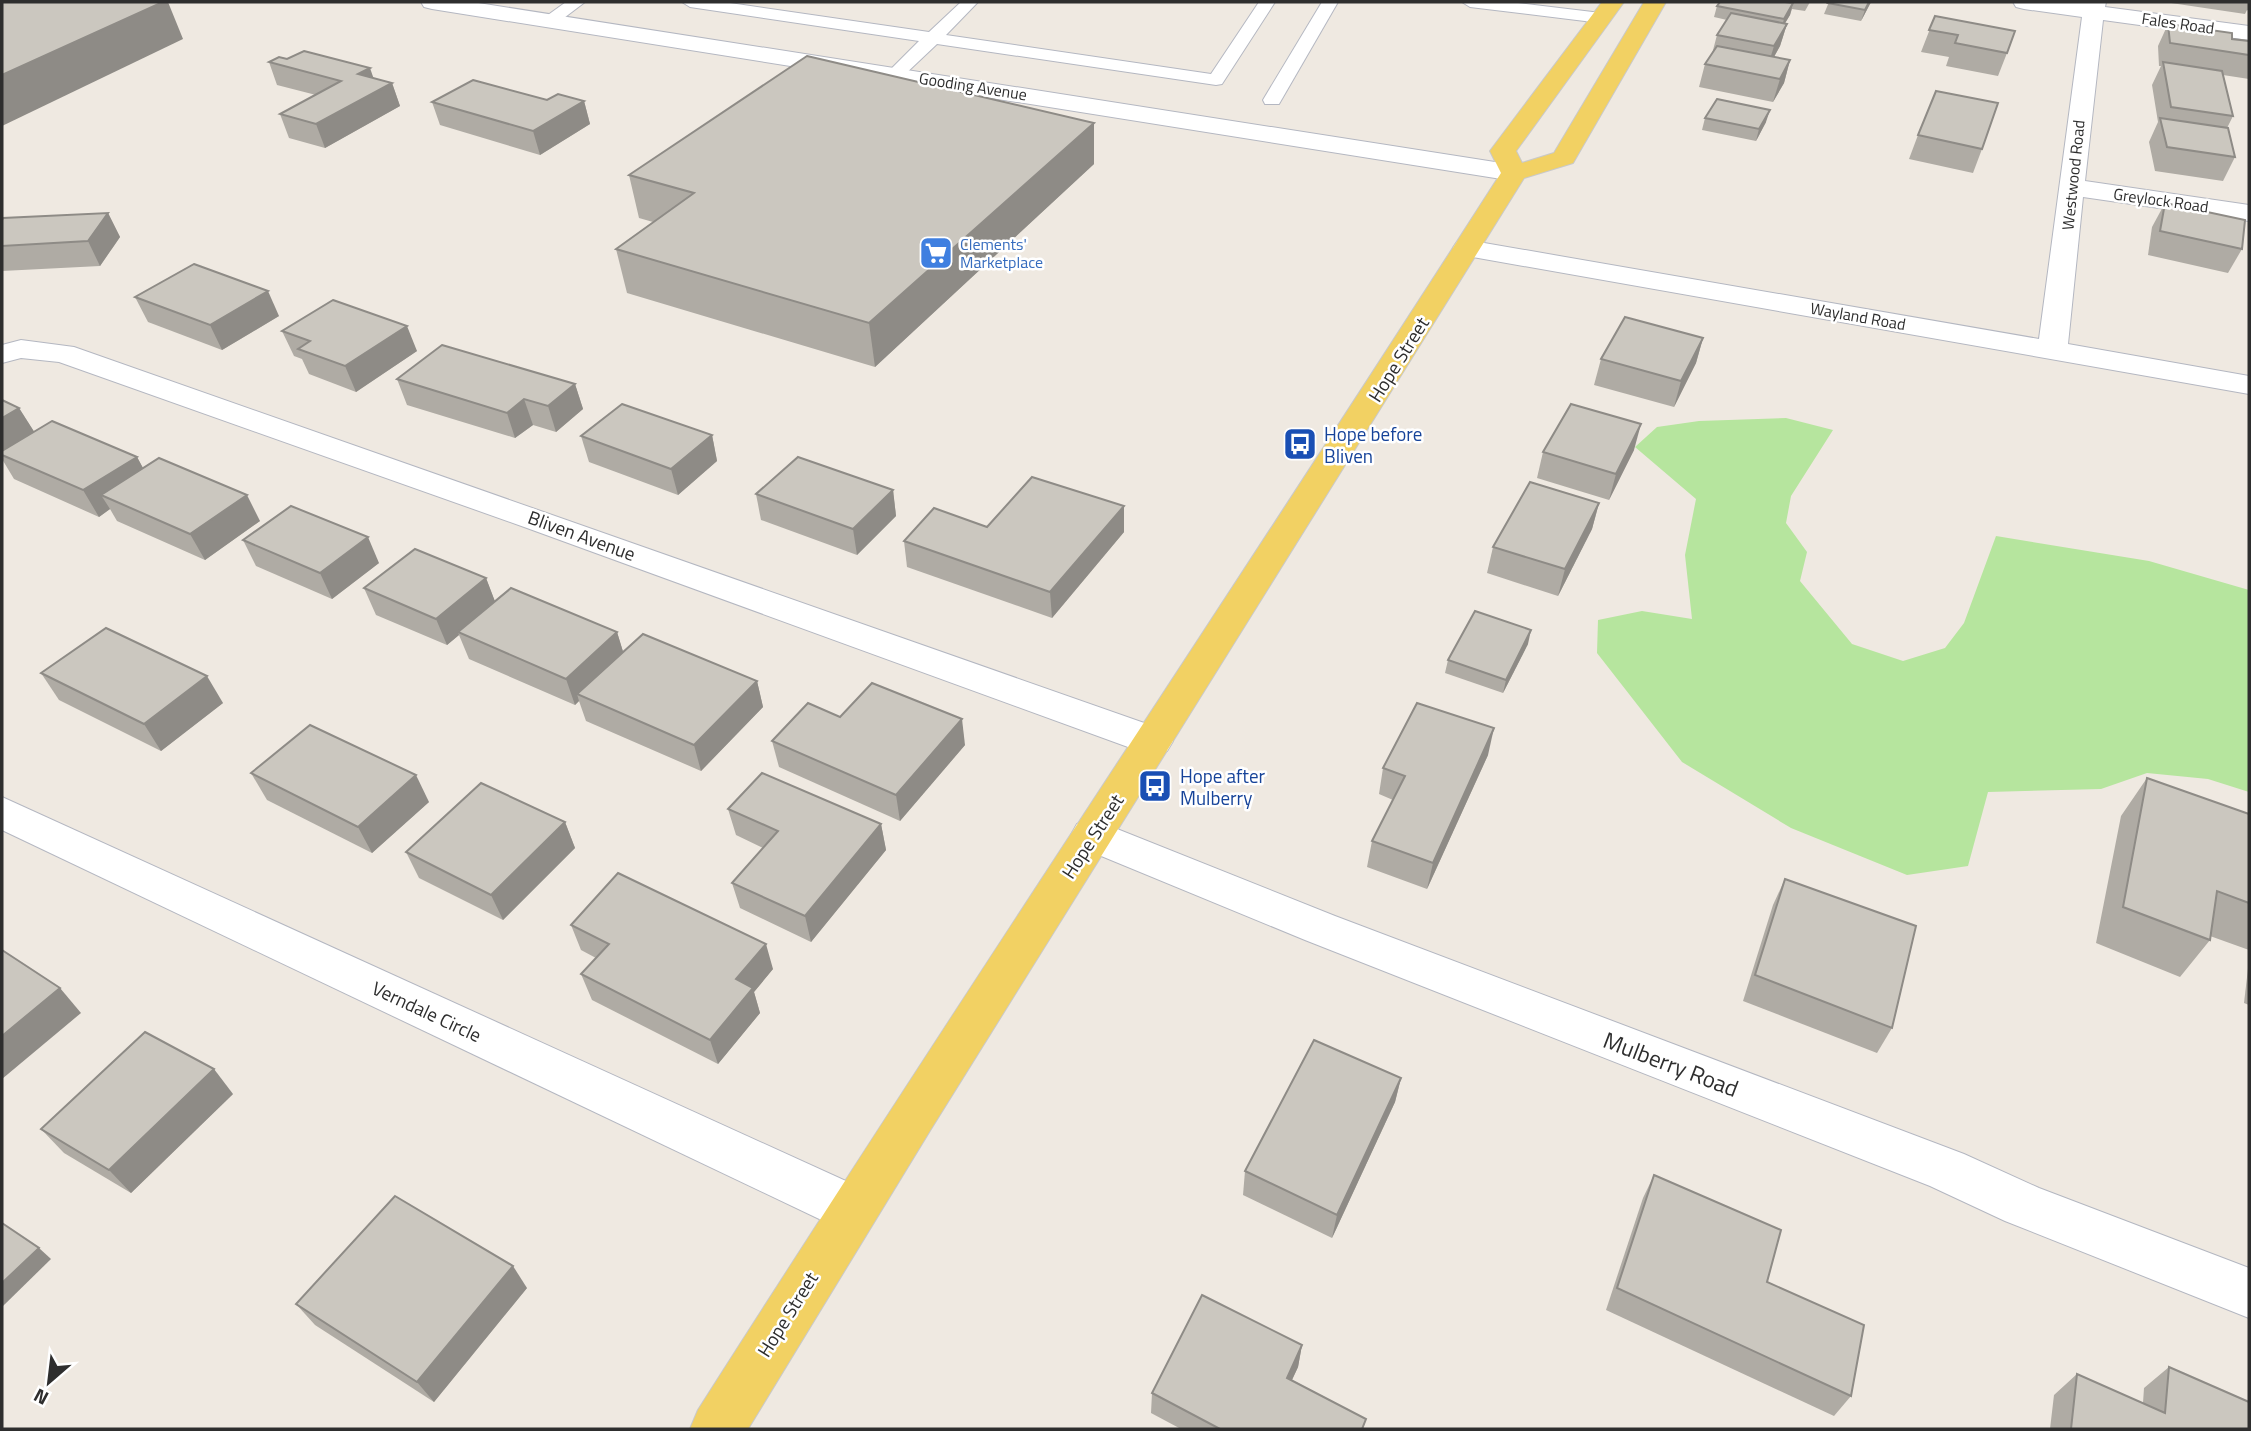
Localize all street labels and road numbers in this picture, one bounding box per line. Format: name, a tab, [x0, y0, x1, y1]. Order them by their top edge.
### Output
street label: Fales Road	[2140, 6, 2216, 40]
street label: Gooding Avenue	[917, 66, 1029, 106]
street label: Westwood Road	[2055, 119, 2091, 231]
street label: Greylock Road	[2112, 181, 2210, 219]
street label: Wayland Road	[1808, 296, 1908, 336]
street label: Hope Street	[1360, 311, 1436, 407]
street label: Bliven Avenue	[524, 502, 640, 568]
street label: Hope Street	[1054, 788, 1130, 884]
street label: Verndale Circle	[368, 973, 486, 1049]
street label: Mulberry Road	[1598, 1022, 1744, 1106]
street label: Hope Street	[749, 1266, 825, 1362]

